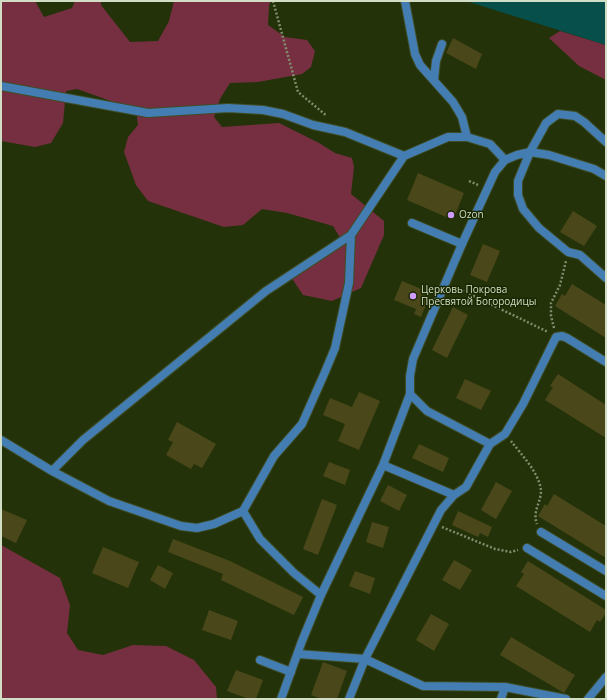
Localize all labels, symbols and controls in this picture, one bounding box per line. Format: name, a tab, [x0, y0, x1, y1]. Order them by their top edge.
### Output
place label: Ozon	[459, 209, 484, 221]
marker: Ozon	[446, 210, 456, 220]
place label: Церковь Покрова Пресвятой Богородицы	[421, 284, 536, 308]
marker: Церковь Покрова Пресвятой Богородицы	[408, 291, 418, 301]

